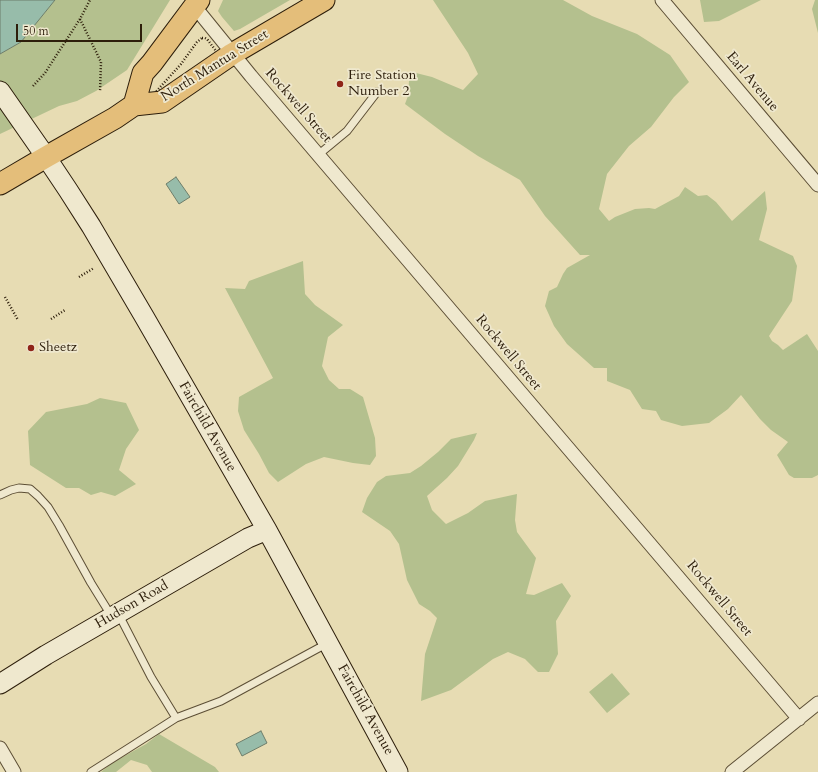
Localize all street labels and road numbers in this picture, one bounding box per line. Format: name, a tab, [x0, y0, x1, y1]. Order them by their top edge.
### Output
street label: North Mantua Street	[158, 26, 272, 106]
street label: Earl Avenue	[722, 49, 782, 115]
street label: Rockwell Street	[261, 65, 335, 147]
street label: Rockwell Street	[472, 312, 544, 394]
street label: Fairchild Avenue	[174, 379, 240, 475]
street label: Rockwell Street	[683, 558, 755, 640]
street label: Hudson Road	[92, 577, 172, 633]
street label: Fairchild Avenue	[333, 662, 397, 758]

